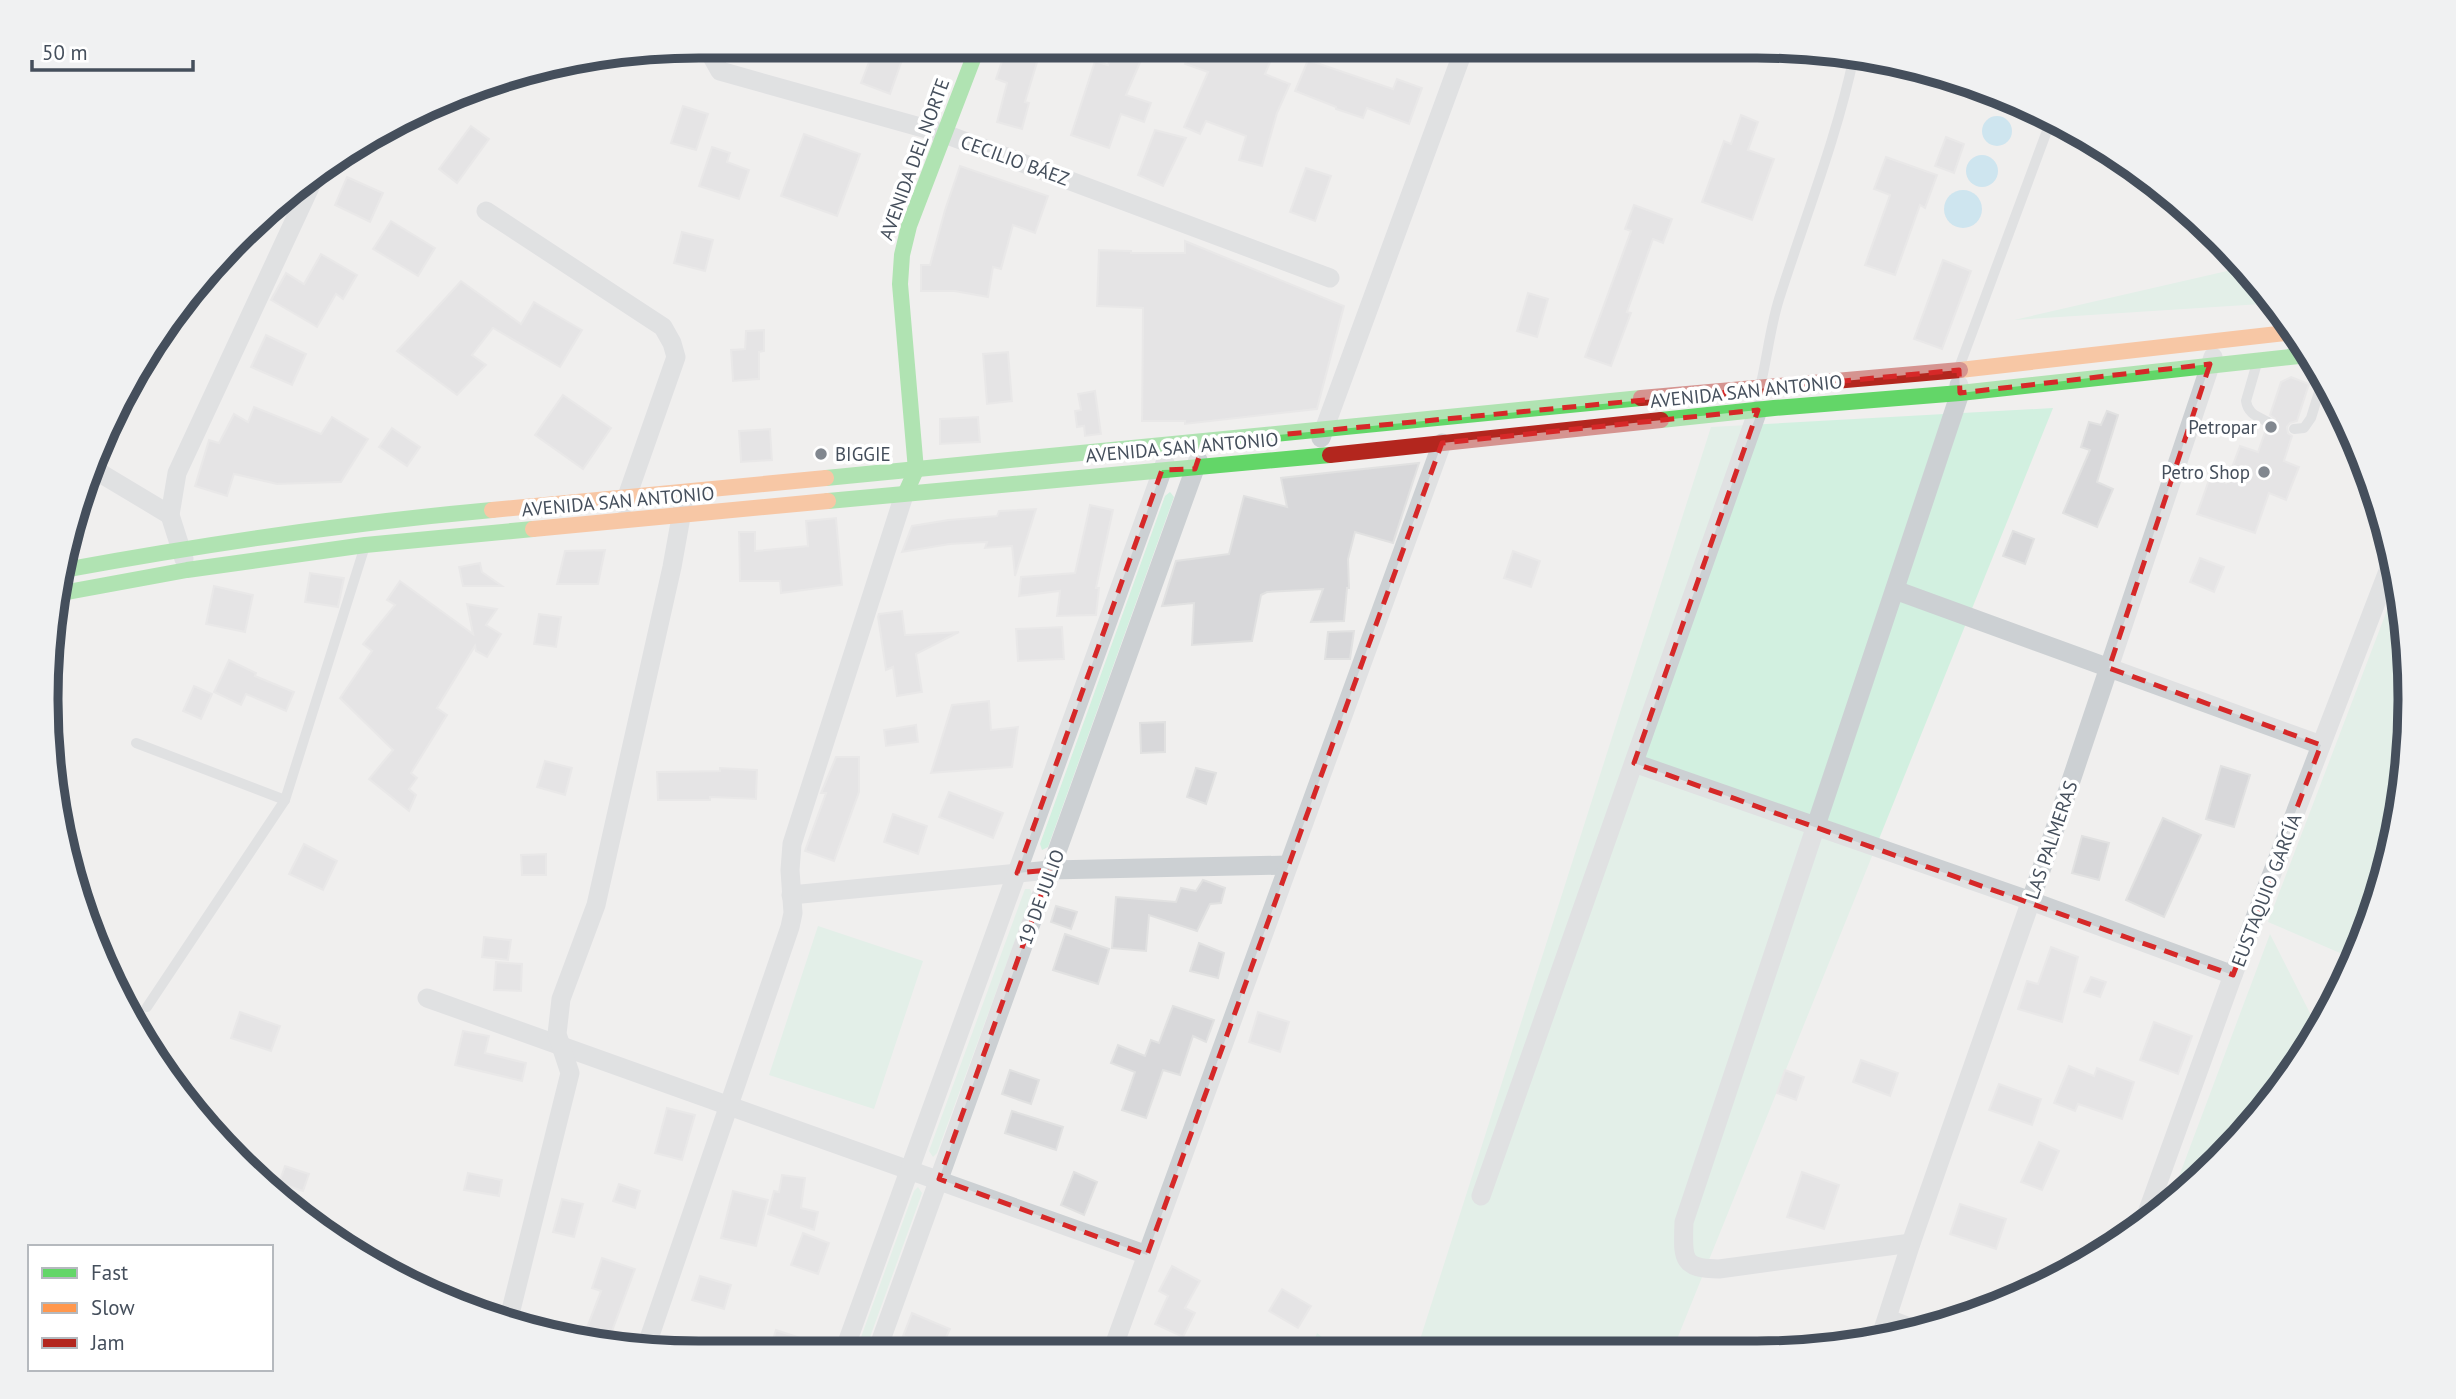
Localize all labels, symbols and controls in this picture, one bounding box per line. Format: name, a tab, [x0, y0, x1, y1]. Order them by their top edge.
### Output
scale bar	[32, 28, 192, 72]
text: 50 m	[42, 39, 88, 66]
street label: AVENIDA DEL NORTE	[874, 75, 954, 243]
street label: CECILIO BÁEZ	[958, 129, 1072, 191]
street label: AVENIDA SAN ANTONIO	[1649, 369, 1843, 413]
place label: Petropar	[2188, 415, 2258, 439]
marker: Petropar	[2263, 419, 2279, 435]
street label: AVENIDA SAN ANTONIO	[1085, 427, 1279, 467]
place label: BIGGIE	[835, 442, 891, 466]
marker: BIGGIE	[813, 446, 829, 462]
place label: Petro Shop	[2161, 460, 2250, 484]
marker: Petro Shop	[2256, 464, 2272, 480]
street label: AVENIDA SAN ANTONIO	[521, 481, 715, 521]
street label: LAS PALMERAS	[2019, 778, 2083, 902]
street label: EUSTAQUIO GARCÍA	[2226, 810, 2306, 970]
street label: 19 DE JULIO	[1013, 846, 1069, 948]
legend	[28, 1245, 273, 1371]
text: Fast	[91, 1259, 128, 1286]
text: Slow	[91, 1294, 135, 1321]
text: Jam	[90, 1329, 125, 1356]

